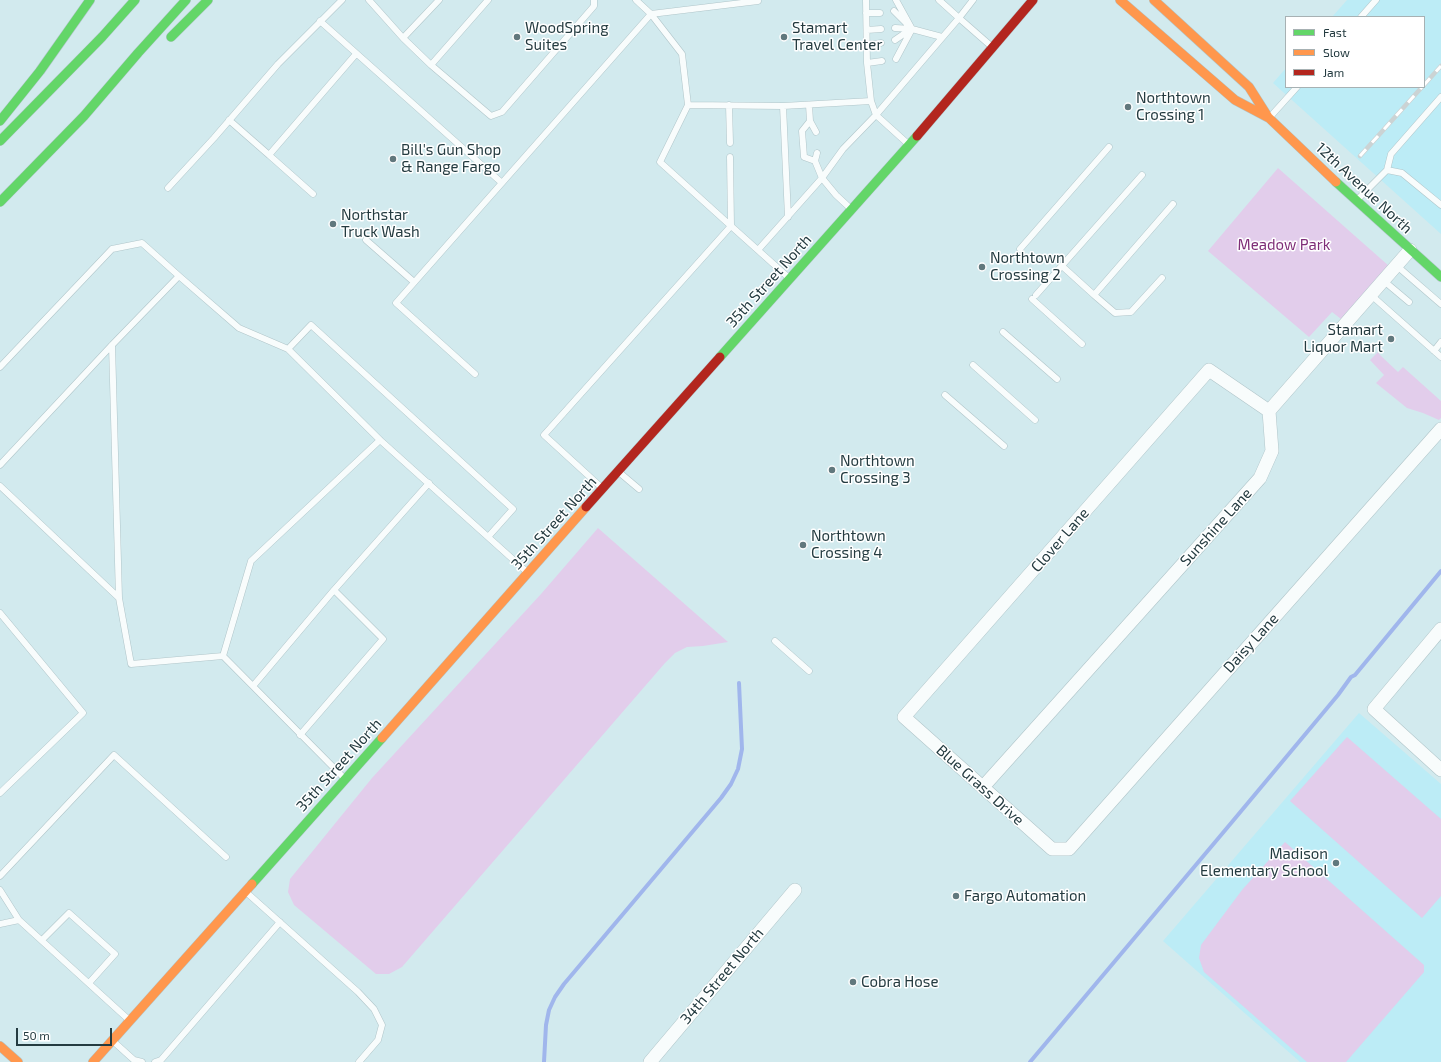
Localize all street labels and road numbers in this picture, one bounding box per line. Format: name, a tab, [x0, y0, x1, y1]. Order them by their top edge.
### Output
street label: 12th Avenue North	[1312, 139, 1416, 237]
street label: 35th Street North	[723, 231, 815, 331]
street label: 35th Street North	[508, 473, 600, 573]
street label: Sunshine Lane	[1176, 484, 1256, 570]
street label: Clover Lane	[1027, 504, 1093, 576]
street label: Daisy Lane	[1220, 610, 1282, 676]
street label: 35th Street North	[293, 715, 385, 815]
street label: Blue Grass Drive	[933, 741, 1027, 829]
street label: 34th Street North	[677, 924, 767, 1028]

